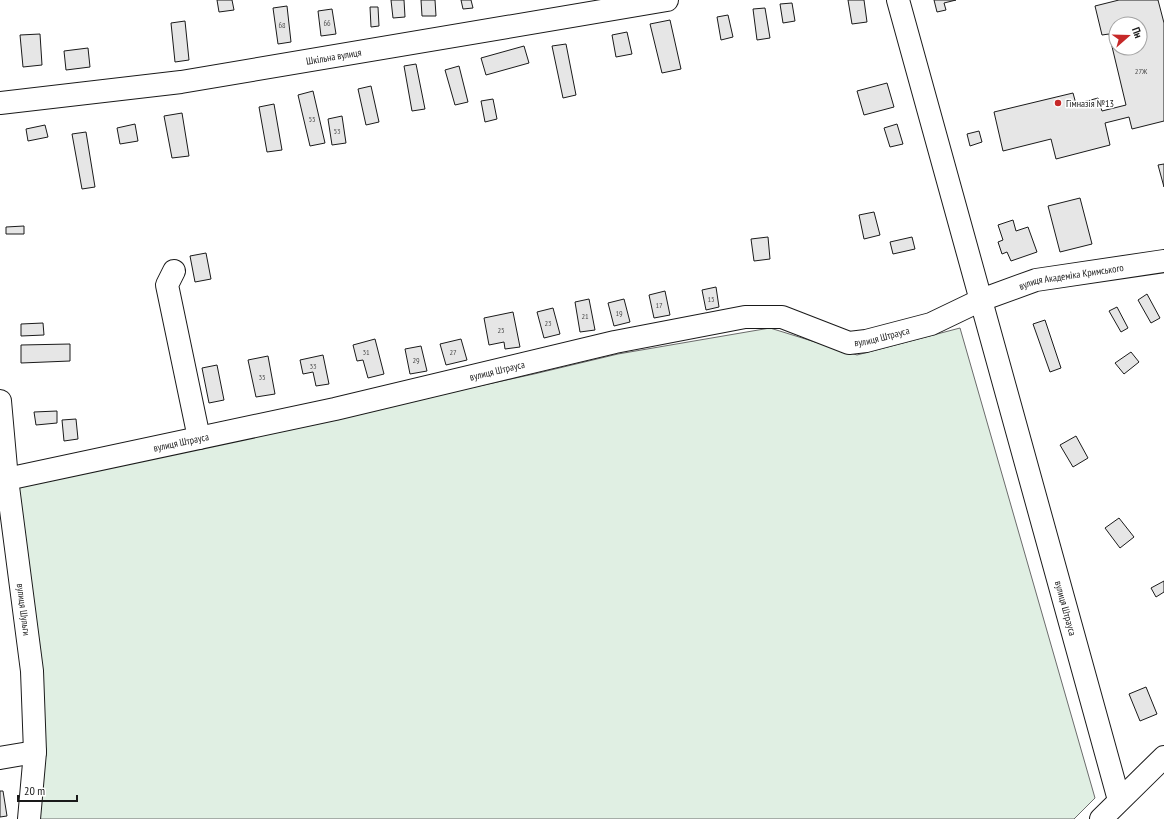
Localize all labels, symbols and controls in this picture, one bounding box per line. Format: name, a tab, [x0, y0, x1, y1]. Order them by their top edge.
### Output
north arrow	[1108, 16, 1148, 56]
house number: 66	[323, 18, 331, 28]
house number: 68	[278, 20, 286, 30]
text: Пн	[1129, 25, 1146, 40]
street label: Шкільна вулиця	[305, 46, 362, 68]
house number: 27Ж	[1135, 66, 1148, 76]
place label: Гімназія №13	[1066, 97, 1114, 110]
marker: Гімназія №13	[1053, 98, 1063, 108]
house number: 55	[308, 114, 316, 124]
house number: 53	[333, 126, 341, 136]
street label: вулиця Академіка Кримського	[1017, 261, 1124, 293]
house number: 15	[707, 294, 715, 304]
house number: 17	[655, 300, 663, 310]
house number: 19	[615, 308, 623, 318]
house number: 21	[581, 311, 589, 321]
house number: 23	[544, 318, 552, 328]
street label: вулиця Штрауса	[854, 324, 911, 349]
house number: 25	[497, 325, 505, 335]
house number: 31	[362, 347, 370, 357]
house number: 27	[449, 347, 457, 357]
house number: 29	[412, 355, 420, 365]
street label: вулиця Штрауса	[468, 358, 526, 384]
house number: 33	[309, 361, 317, 371]
house number: 35	[258, 372, 266, 382]
street label: вулиця Штрауса	[152, 430, 210, 455]
street label: вулиця Штрауса	[1052, 579, 1079, 637]
street label: вулиця Шульги	[14, 583, 33, 636]
scale bar	[18, 777, 77, 803]
text: 20 m	[24, 783, 45, 798]

